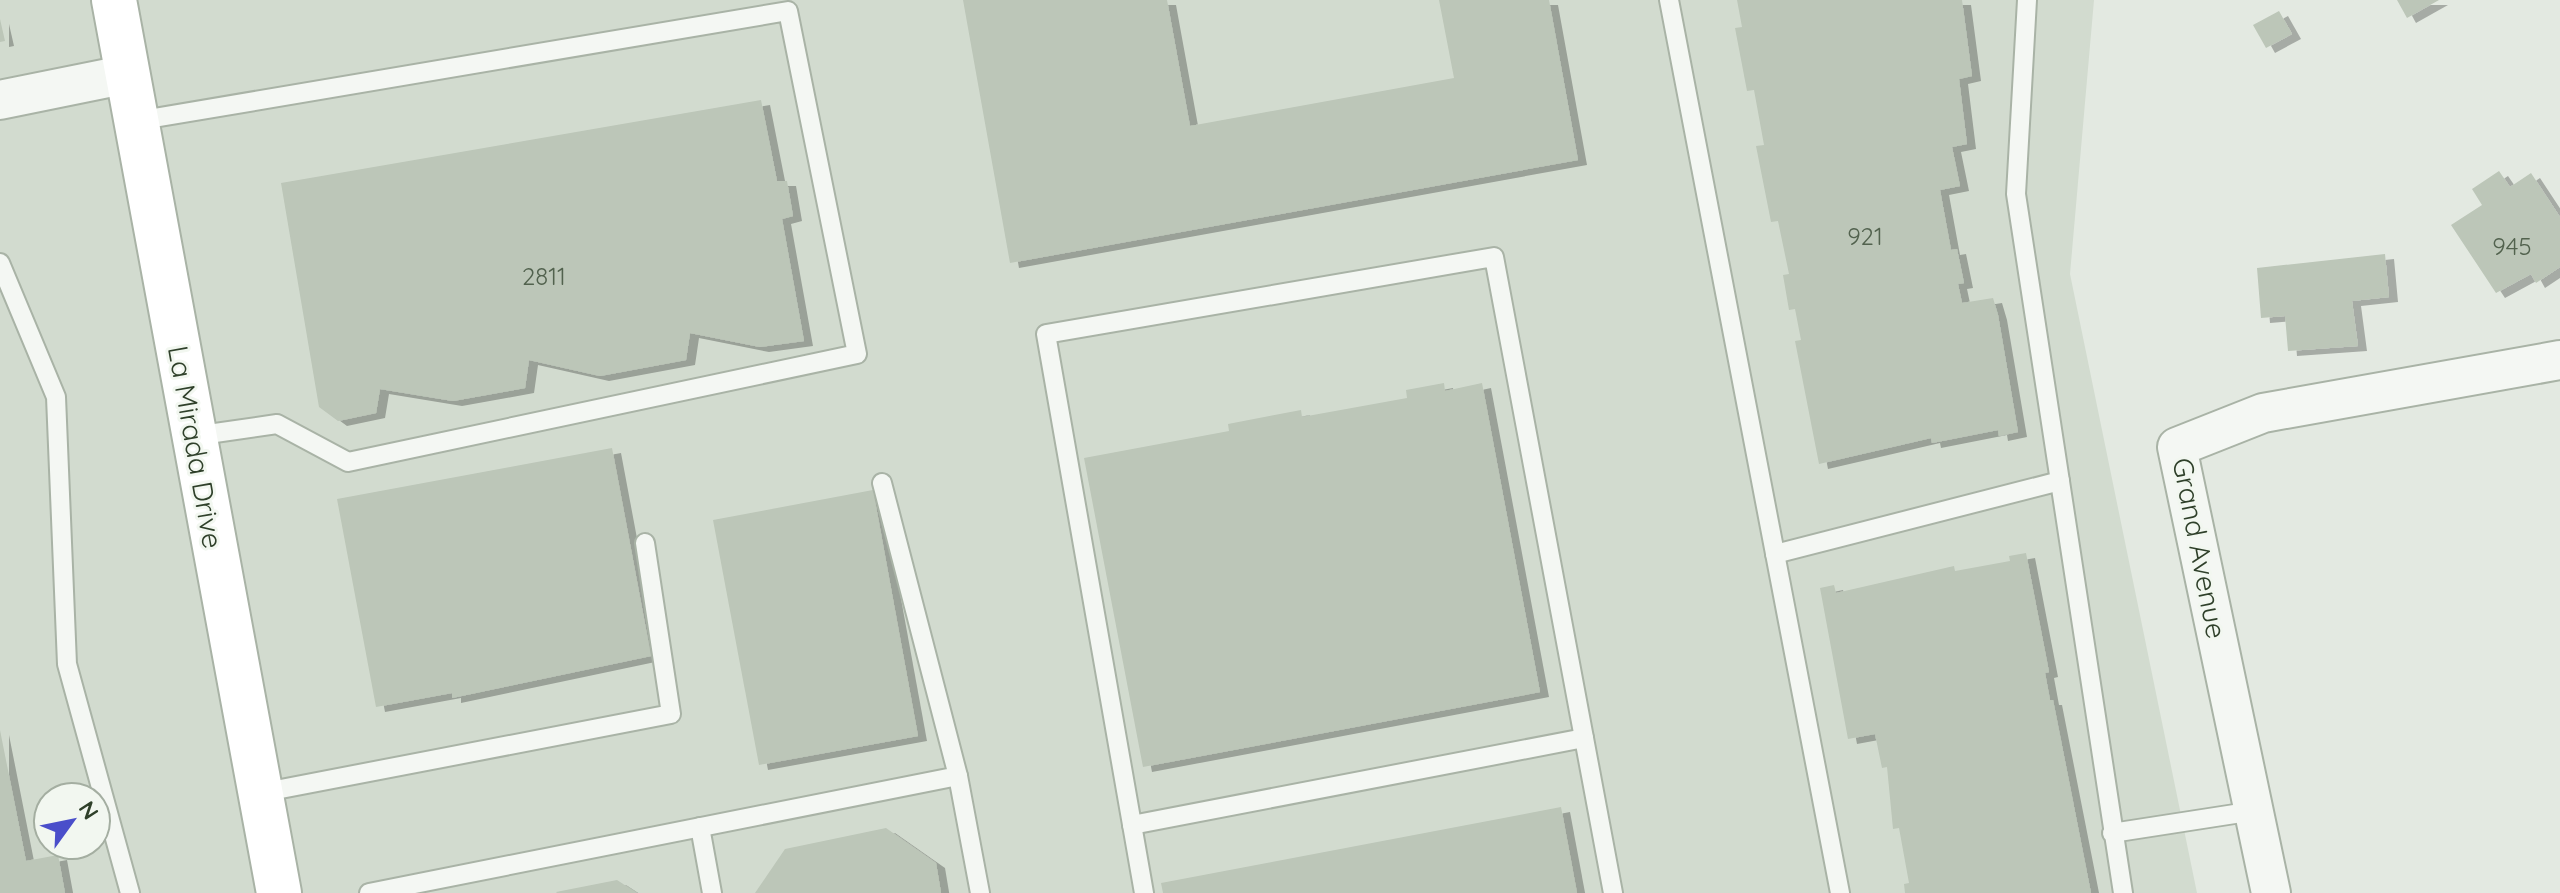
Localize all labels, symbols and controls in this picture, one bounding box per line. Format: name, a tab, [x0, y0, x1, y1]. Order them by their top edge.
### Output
house number: 921	[1847, 221, 1883, 251]
house number: 945	[2492, 231, 2532, 261]
house number: 2811	[522, 261, 566, 291]
street label: La Mirada Drive	[161, 343, 231, 551]
street label: Grand Avenue	[2165, 455, 2235, 641]
north arrow	[32, 781, 112, 861]
text: N	[73, 796, 105, 825]

